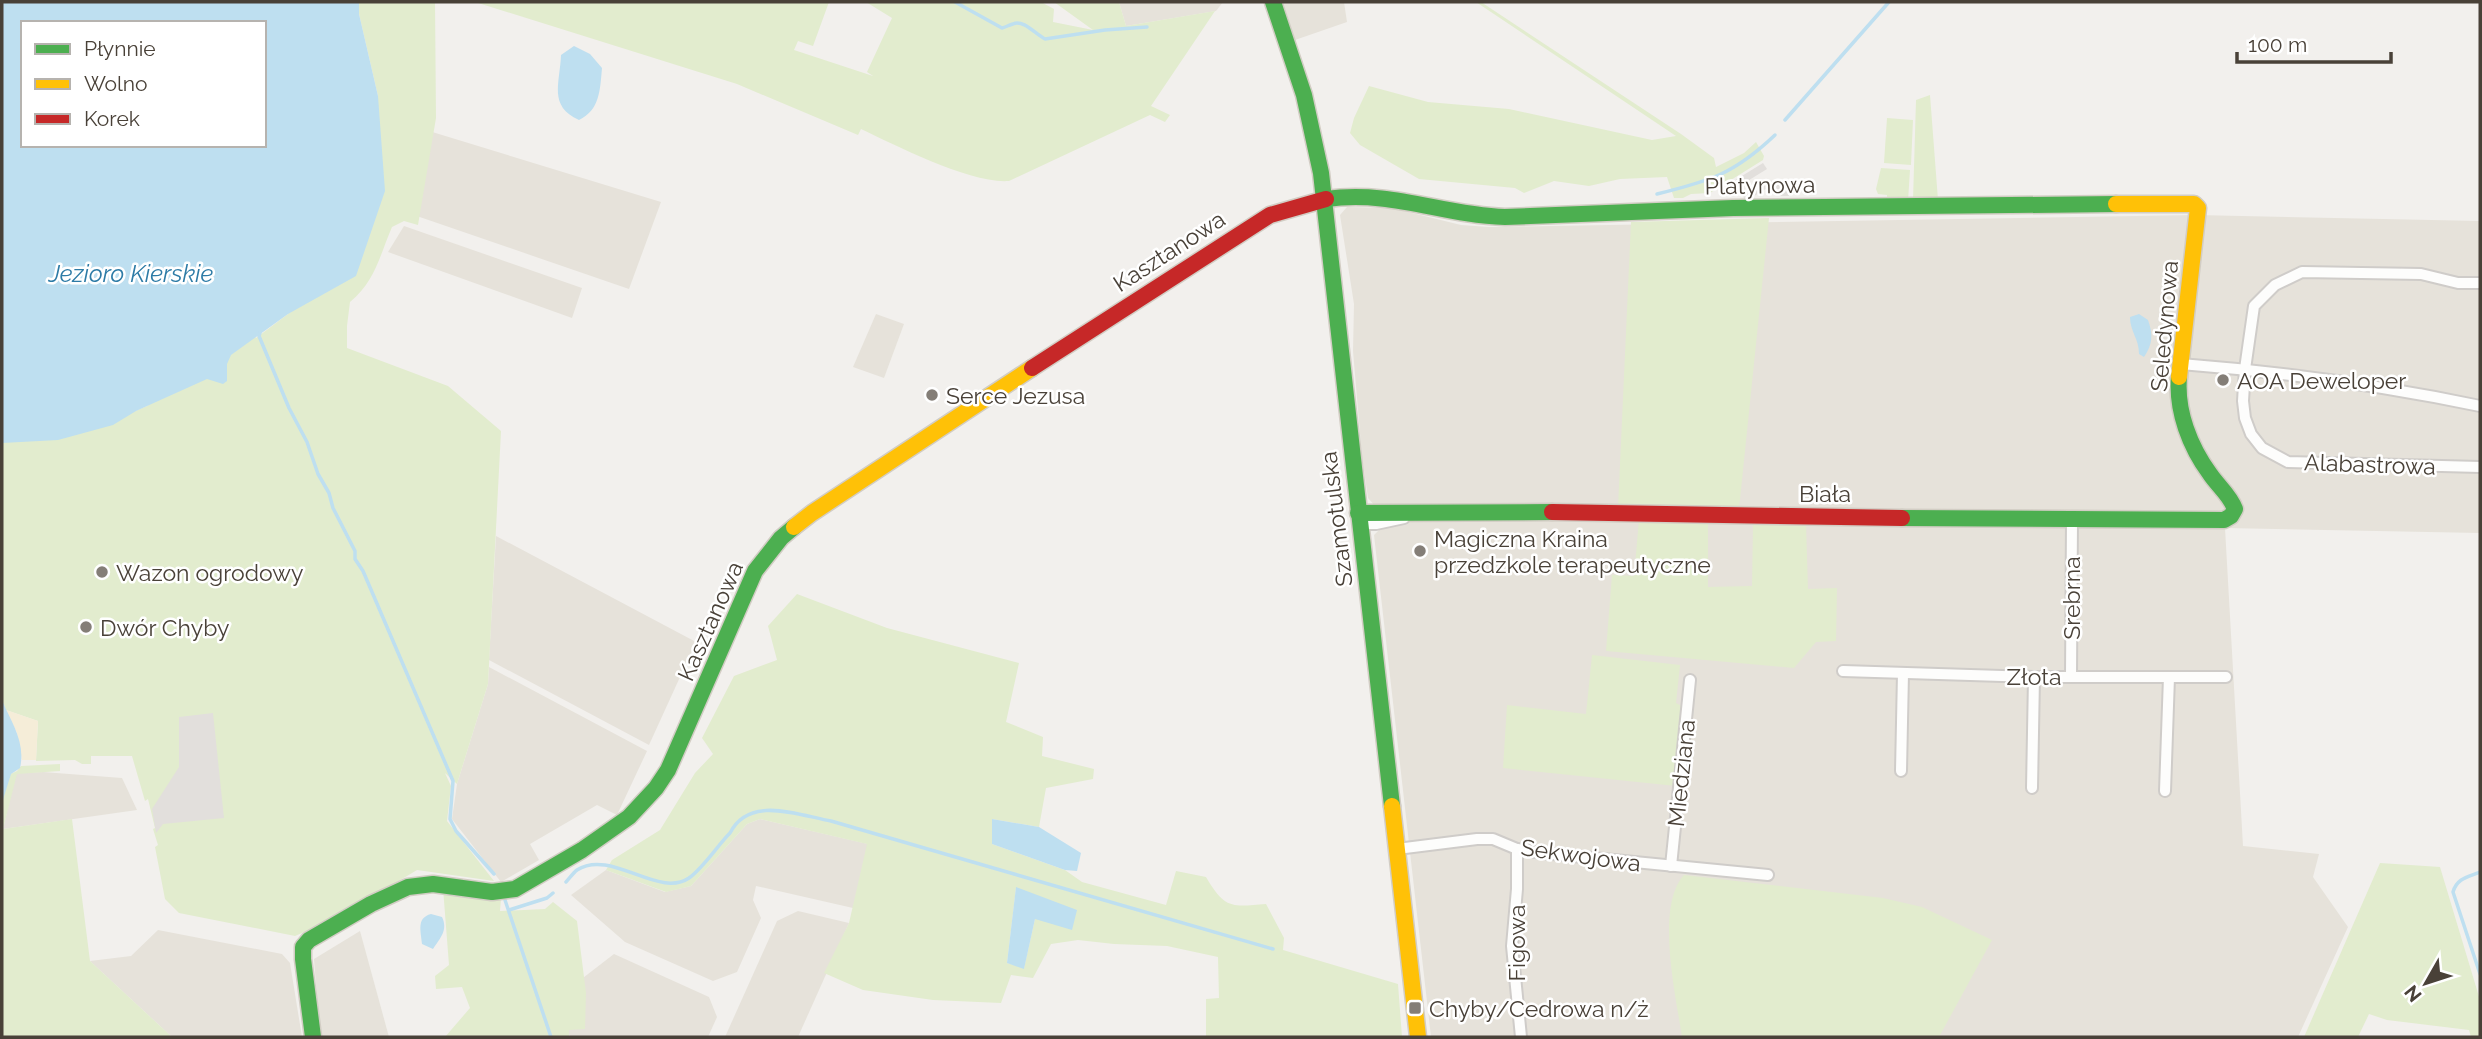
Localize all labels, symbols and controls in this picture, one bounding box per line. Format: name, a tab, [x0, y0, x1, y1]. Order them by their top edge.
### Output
legend	[21, 21, 266, 147]
scale bar	[2237, 21, 2391, 65]
text: 100 m	[2248, 32, 2307, 57]
text: Płynnie	[84, 36, 156, 61]
text: Wolno	[84, 71, 148, 96]
text: Korek	[84, 106, 140, 131]
street label: Platynowa	[1704, 171, 1816, 199]
street label: Kasztanowa	[1108, 205, 1230, 297]
water label: Jezioro Kierskie	[48, 259, 213, 288]
street label: Seledynowa	[2145, 259, 2183, 393]
place label: AOA Deweloper	[2237, 367, 2406, 394]
marker: AOA Deweloper	[2215, 372, 2231, 388]
place label: Serce Jezusa	[946, 382, 1085, 409]
marker: Serce Jezusa	[924, 387, 940, 403]
street label: Alabastrowa	[2304, 448, 2436, 480]
street label: Szamotulska	[1314, 450, 1358, 588]
street label: Biała	[1799, 480, 1851, 507]
place label: Magiczna Kraina przedzkole terapeutyczne	[1434, 525, 1711, 578]
marker: Magiczna Kraina przedzkole terapeutyczne	[1412, 543, 1428, 559]
street label: Srebrna	[2058, 556, 2085, 640]
street label: Kasztanowa	[672, 557, 748, 685]
place label: Wazon ogrodowy	[116, 559, 303, 586]
marker: Wazon ogrodowy	[94, 564, 110, 580]
place label: Dwór Chyby	[100, 614, 229, 641]
marker: Dwór Chyby	[78, 619, 94, 635]
street label: Złota	[2007, 663, 2061, 690]
street label: Miedziana	[1662, 718, 1700, 828]
street label: Sekwojowa	[1519, 833, 1643, 877]
street label: Figowa	[1503, 905, 1530, 981]
north arrow	[2391, 948, 2461, 1018]
text: N	[2400, 981, 2426, 1006]
place label: Chyby/Cedrowa n/ż	[1429, 995, 1649, 1022]
marker: Chyby/Cedrowa n/ż	[1407, 1000, 1423, 1016]

